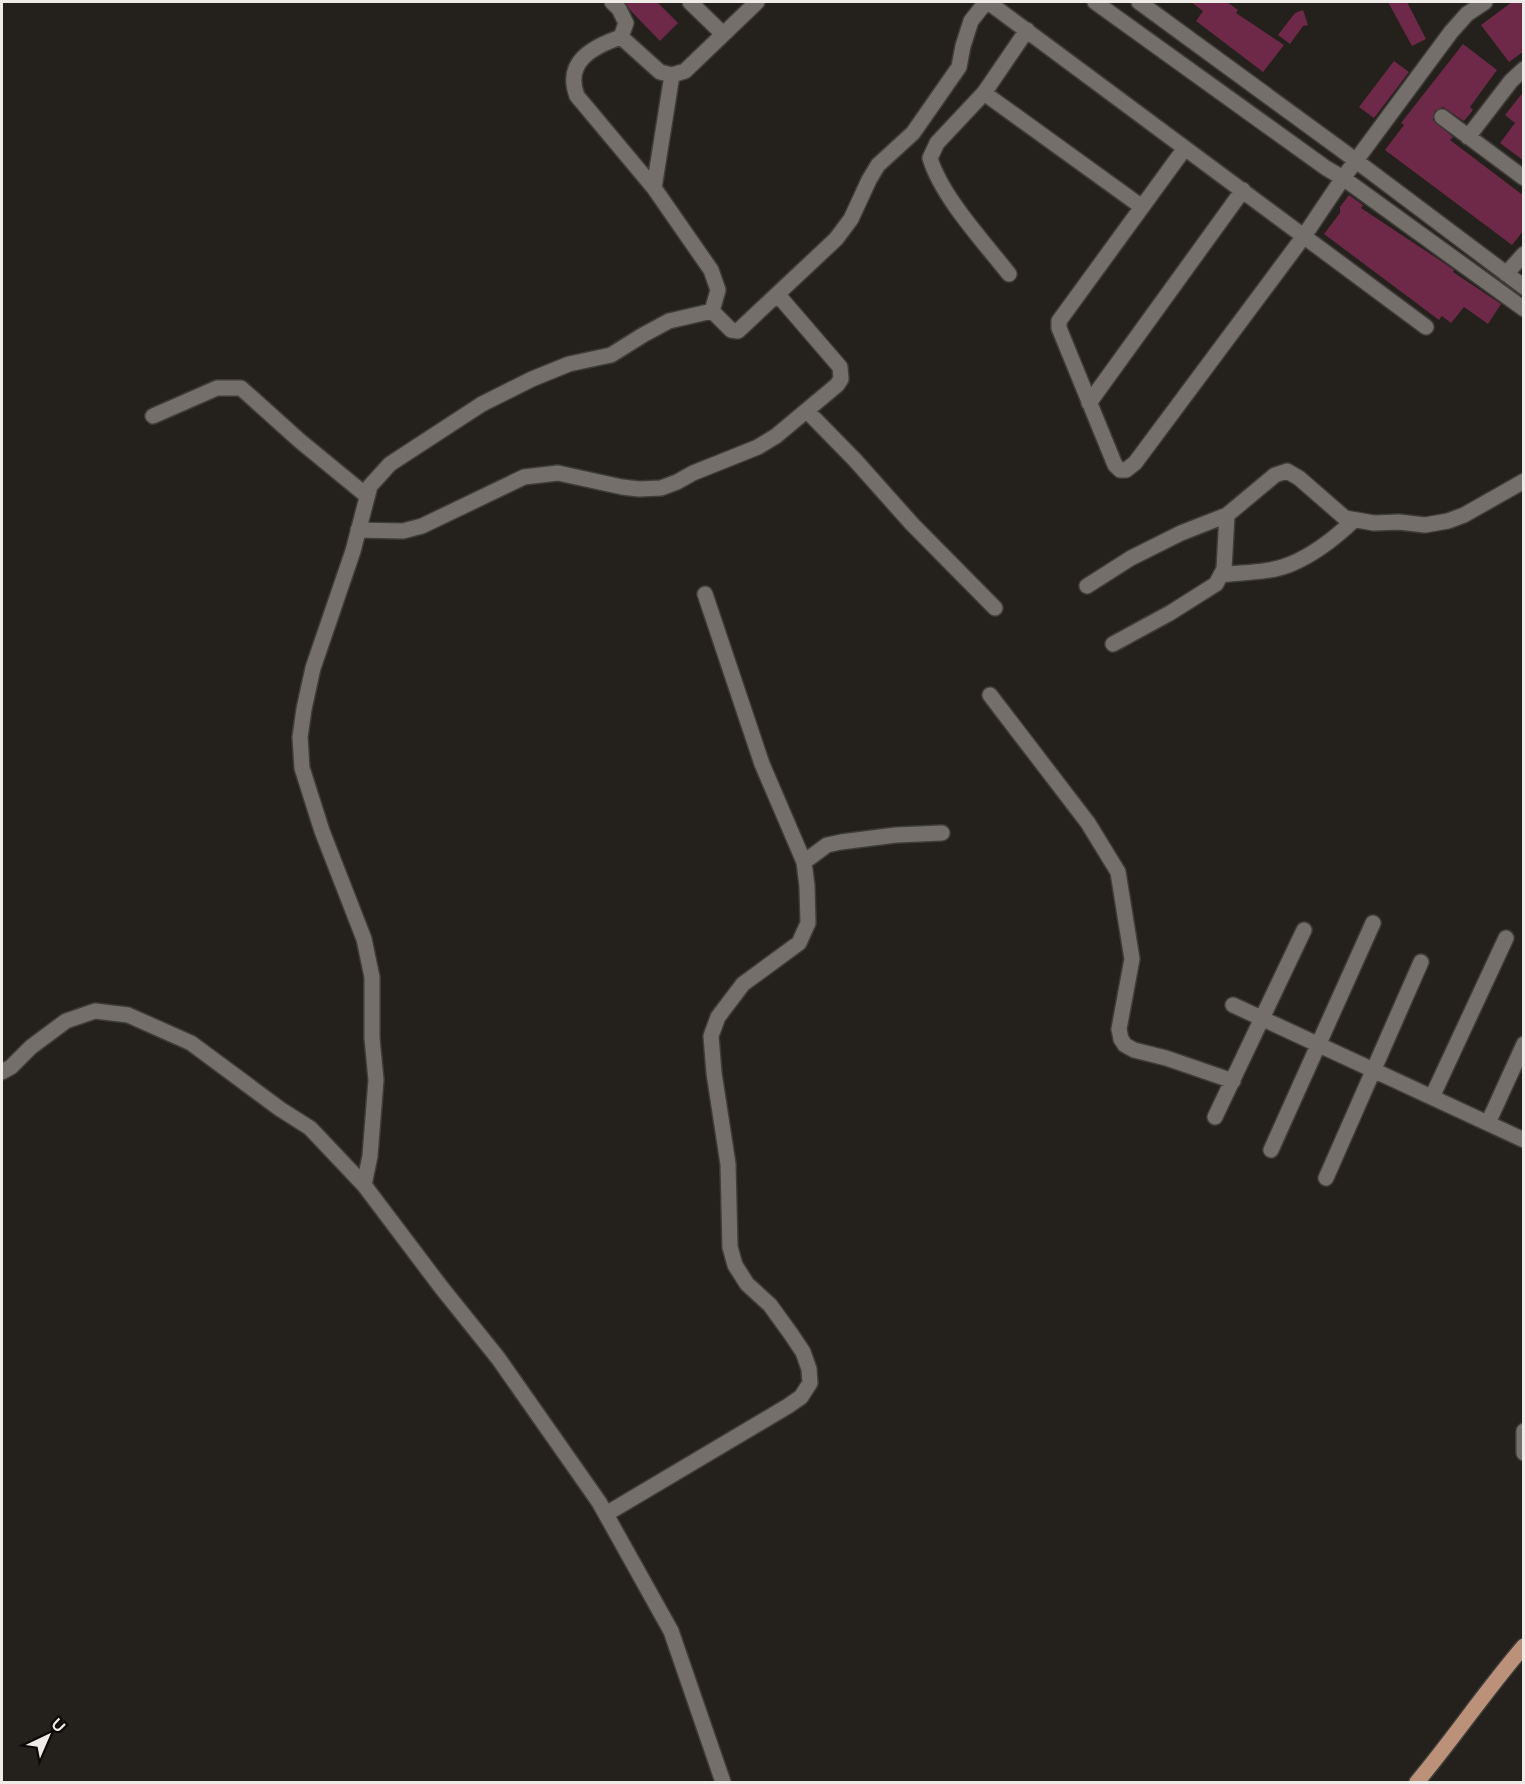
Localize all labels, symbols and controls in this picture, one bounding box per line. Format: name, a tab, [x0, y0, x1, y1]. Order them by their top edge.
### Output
north arrow	[18, 1706, 78, 1766]
text: U	[47, 1715, 69, 1737]

